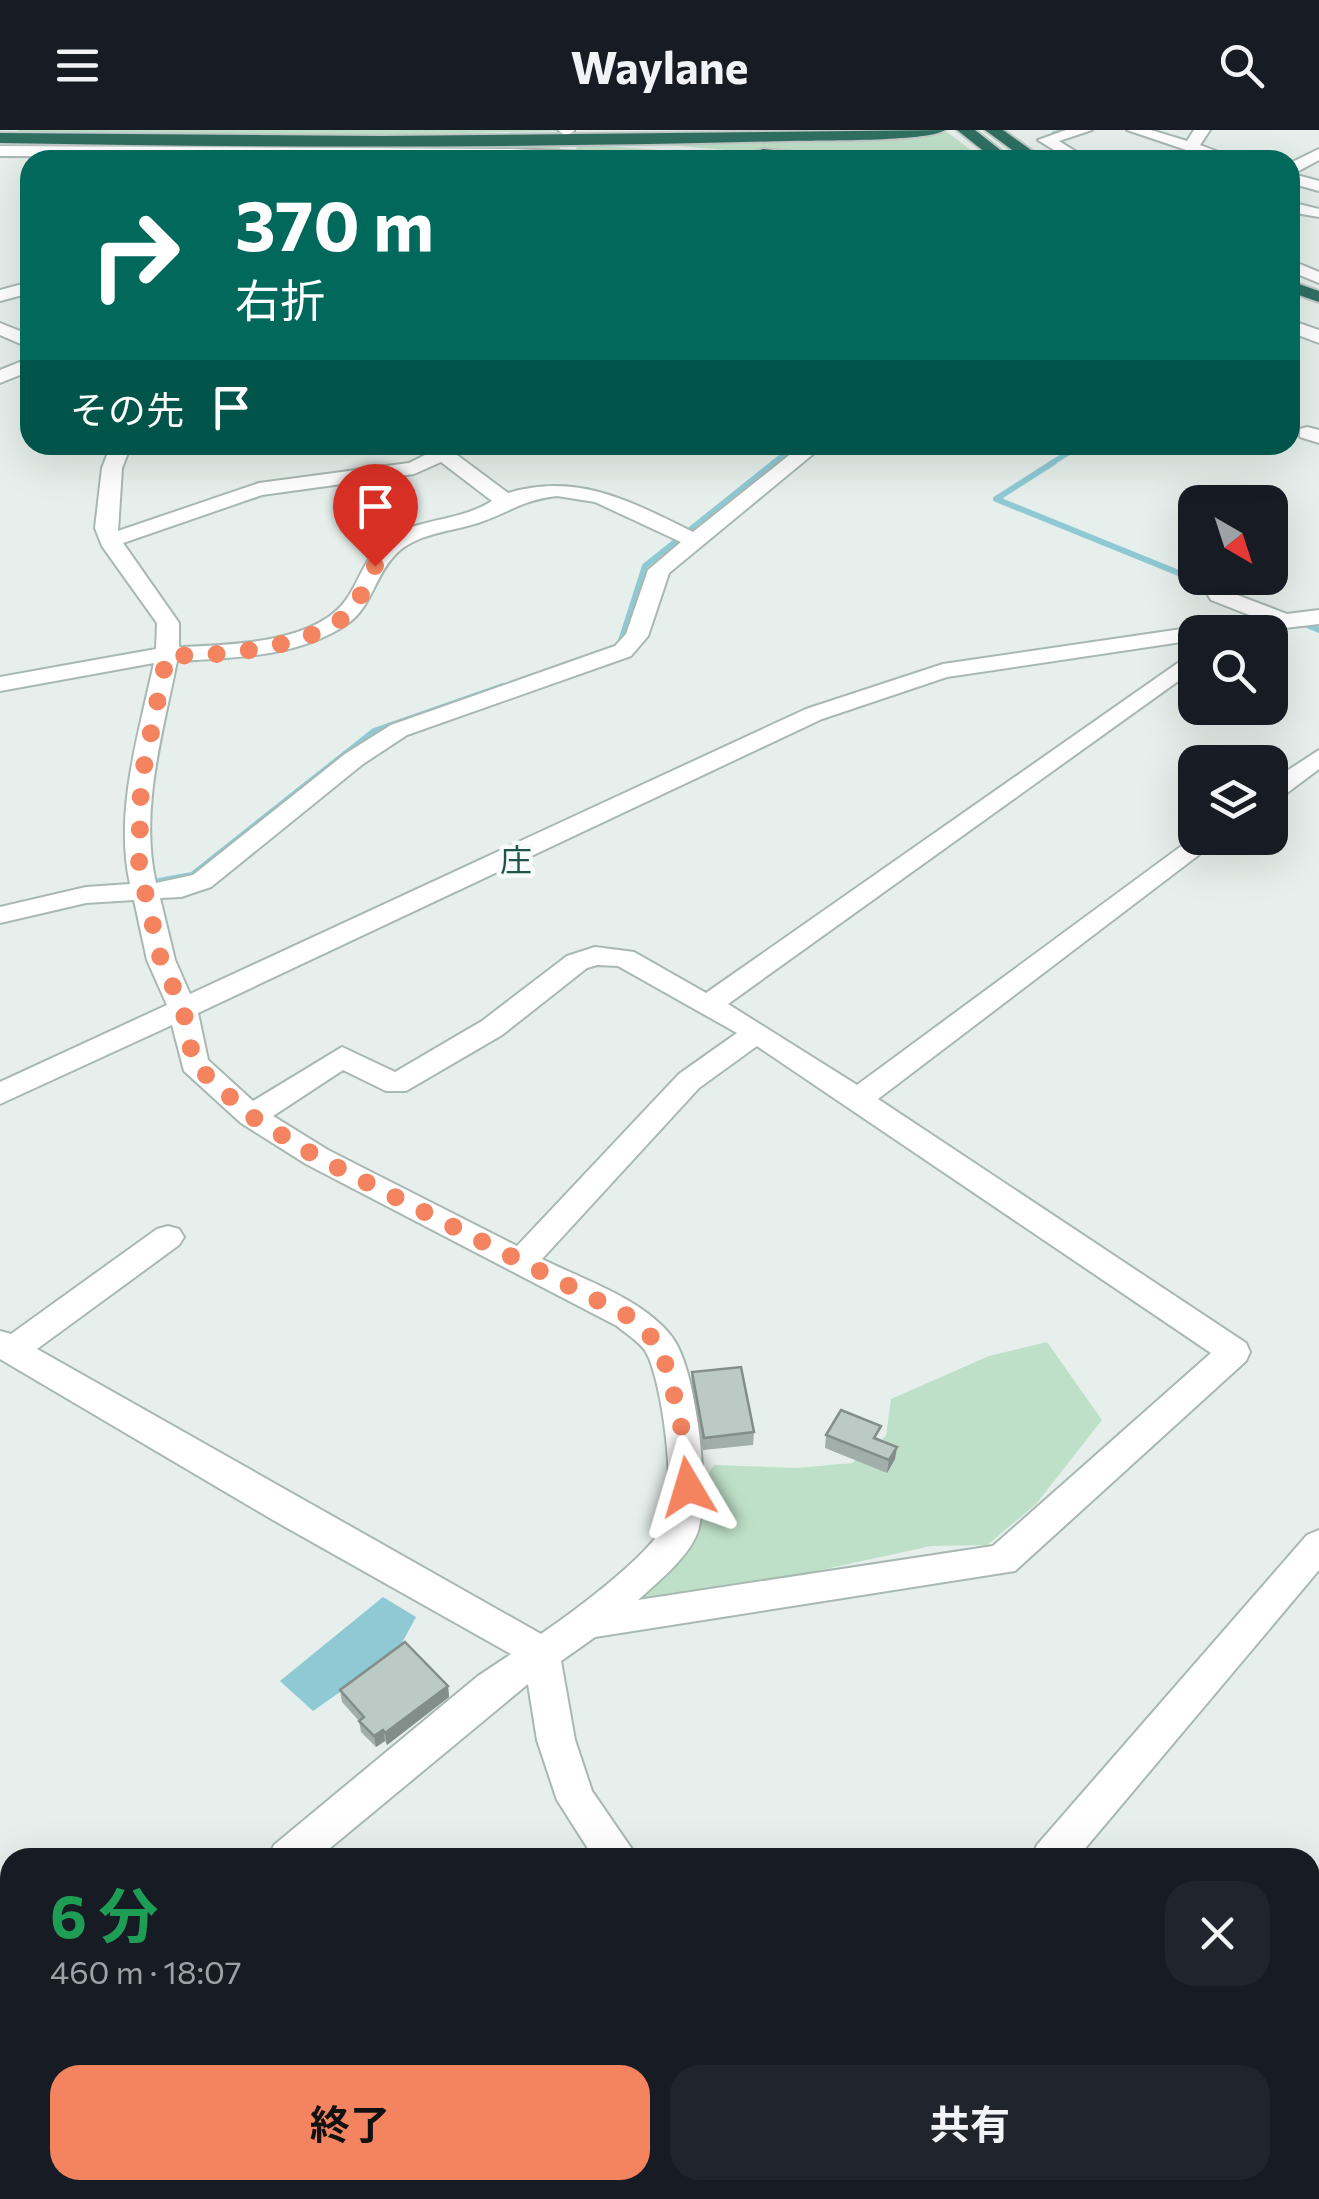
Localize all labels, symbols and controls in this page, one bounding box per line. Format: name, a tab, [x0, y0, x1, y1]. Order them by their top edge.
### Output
icon: menu	[50, 38, 105, 93]
text: Waylane	[570, 38, 749, 93]
icon: search	[1214, 38, 1269, 93]
text: 370 m	[235, 180, 434, 265]
icon: right	[70, 190, 200, 320]
text: 右折	[235, 271, 325, 326]
icon: arrive	[204, 380, 259, 435]
text: その先	[70, 385, 184, 432]
pin	[333, 464, 418, 567]
icon: arrive	[348, 479, 403, 534]
north arrow	[1178, 485, 1288, 595]
map controls	[1178, 485, 1288, 855]
button: search	[1178, 615, 1288, 725]
button: layers	[1178, 745, 1288, 855]
district label: 庄	[500, 839, 532, 879]
position arrow	[636, 1435, 740, 1539]
text: 6 分	[50, 1877, 158, 1950]
button: close	[1165, 1881, 1270, 1986]
text: 460 m · 18:07	[50, 1951, 242, 1991]
button: 終了	[50, 2065, 650, 2180]
button: 共有	[670, 2065, 1270, 2180]

